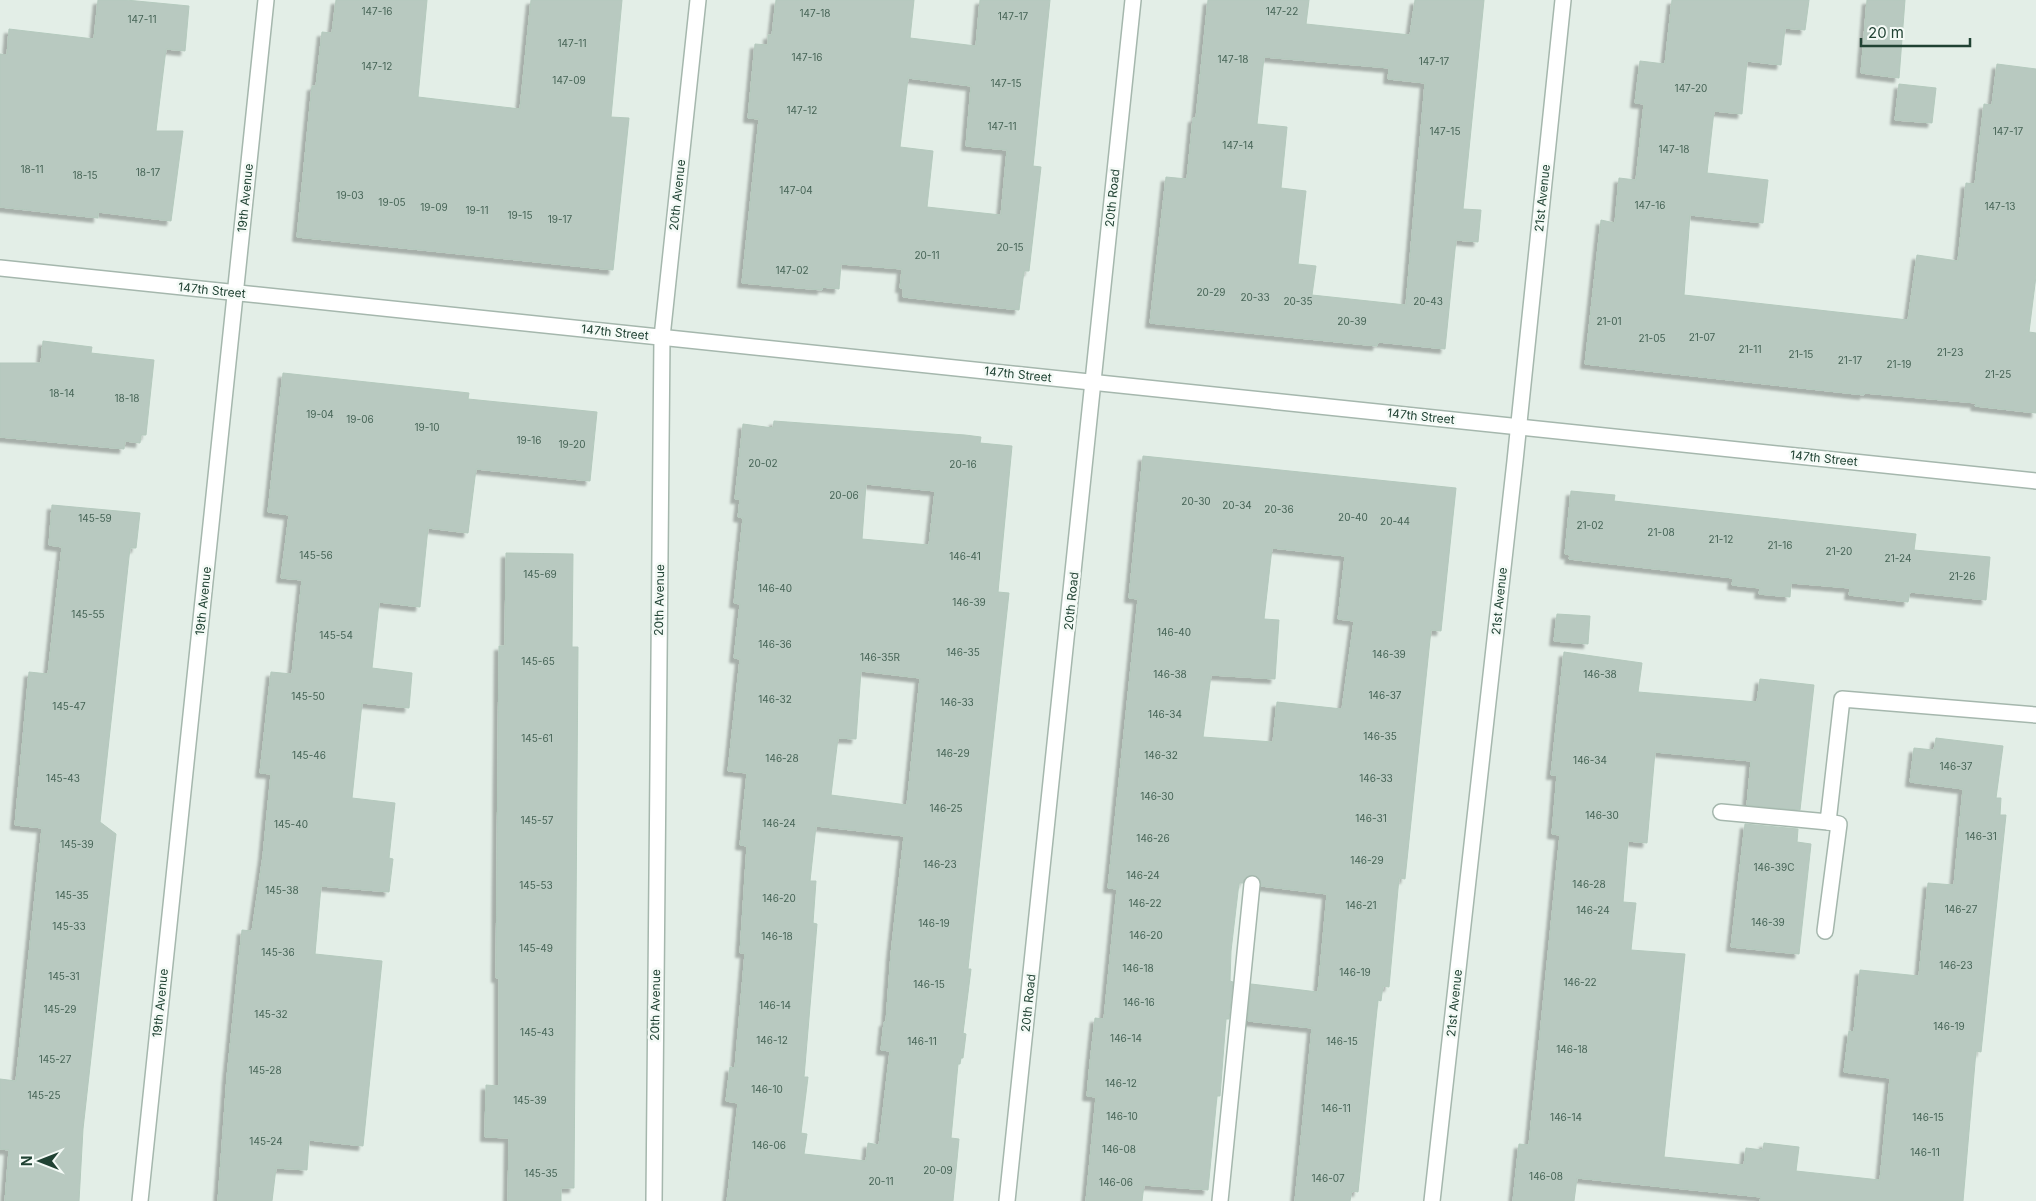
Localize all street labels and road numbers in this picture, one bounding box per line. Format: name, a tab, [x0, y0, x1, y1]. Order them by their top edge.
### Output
street label: 20th Avenue	[666, 159, 688, 231]
street label: 19th Avenue	[234, 163, 256, 233]
street label: 21st Avenue	[1531, 163, 1553, 233]
street label: 20th Road	[1101, 168, 1123, 228]
street label: 147th Street	[178, 279, 247, 301]
street label: 147th Street	[581, 321, 650, 343]
street label: 147th Street	[984, 363, 1053, 385]
street label: 147th Street	[1387, 405, 1456, 427]
street label: 147th Street	[1790, 447, 1859, 469]
street label: 20th Avenue	[651, 564, 667, 636]
street label: 19th Avenue	[192, 566, 214, 636]
street label: 21st Avenue	[1488, 566, 1510, 636]
street label: 20th Road	[1060, 571, 1082, 631]
street label: 19th Avenue	[149, 968, 171, 1038]
street label: 21st Avenue	[1443, 968, 1465, 1038]
street label: 20th Avenue	[647, 969, 663, 1041]
street label: 20th Road	[1017, 973, 1039, 1033]

